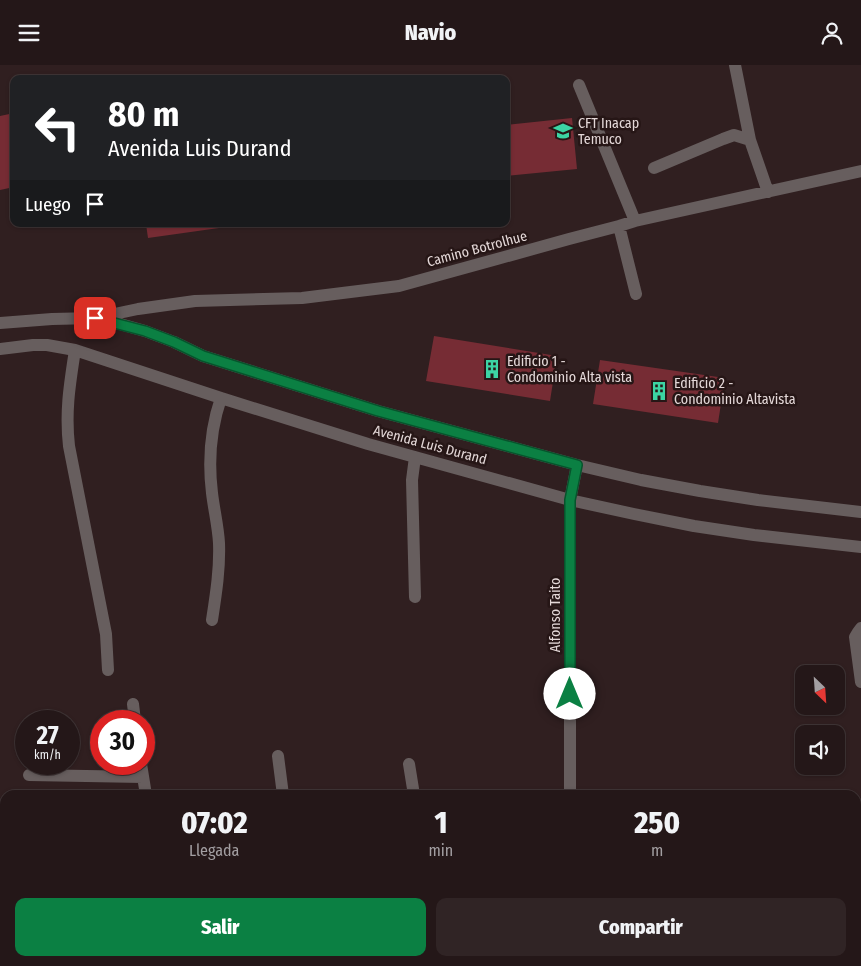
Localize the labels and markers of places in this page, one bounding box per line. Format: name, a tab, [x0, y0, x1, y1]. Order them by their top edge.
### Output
place label: CFT Inacap Temuco	[578, 115, 639, 148]
school or university icon: CFT Inacap Temuco	[552, 120, 574, 142]
pin	[74, 297, 116, 339]
place label: Edificio 1 - Condominio Alta vista	[507, 353, 632, 386]
building icon: Edificio 1 - Condominio Alta vista	[481, 358, 503, 380]
place label: Edificio 2 - Condominio Altavista	[674, 375, 796, 408]
building icon: Edificio 2 - Condominio Altavista	[648, 380, 670, 402]

